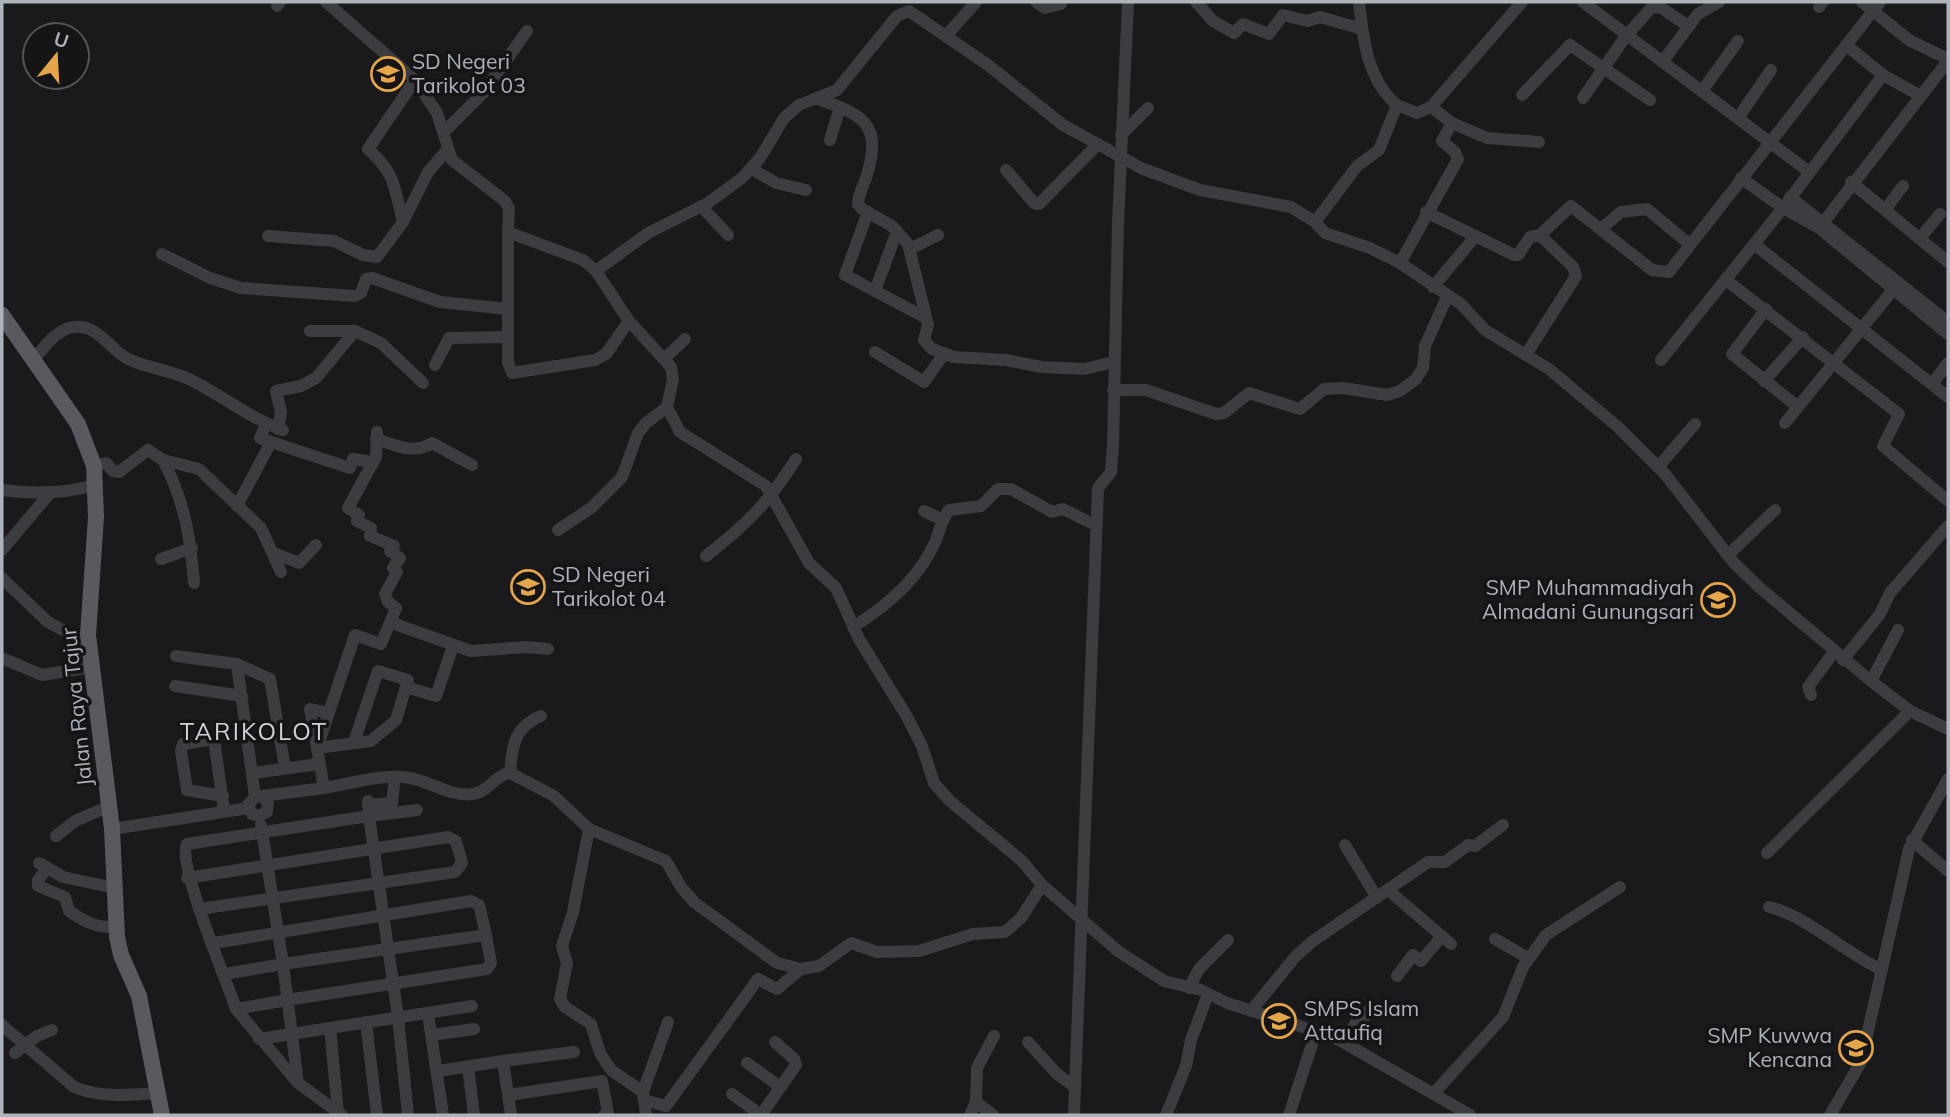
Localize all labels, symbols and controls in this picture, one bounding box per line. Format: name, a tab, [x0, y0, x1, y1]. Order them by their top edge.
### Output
north arrow	[21, 21, 91, 91]
text: U	[51, 26, 72, 53]
place label: SD Negeri Tarikolot 03	[412, 48, 526, 98]
school or university icon: SD Negeri Tarikolot 03	[369, 55, 407, 93]
place label: SD Negeri Tarikolot 04	[552, 561, 666, 611]
school or university icon: SD Negeri Tarikolot 04	[509, 568, 547, 606]
place label: SMP Muhammadiyah Almadani Gunungsari	[1482, 574, 1694, 624]
school or university icon: SMP Muhammadiyah Almadani Gunungsari	[1699, 581, 1737, 619]
street label: Jalan Raya Tajur	[55, 626, 97, 788]
district label: TARIKOLOT	[180, 716, 328, 746]
place label: SMPS Islam Attaufiq	[1304, 995, 1419, 1045]
school or university icon: SMPS Islam Attaufiq	[1260, 1002, 1298, 1040]
place label: SMP Kuwwa Kencana	[1707, 1022, 1832, 1072]
school or university icon: SMP Kuwwa Kencana	[1837, 1029, 1875, 1067]

